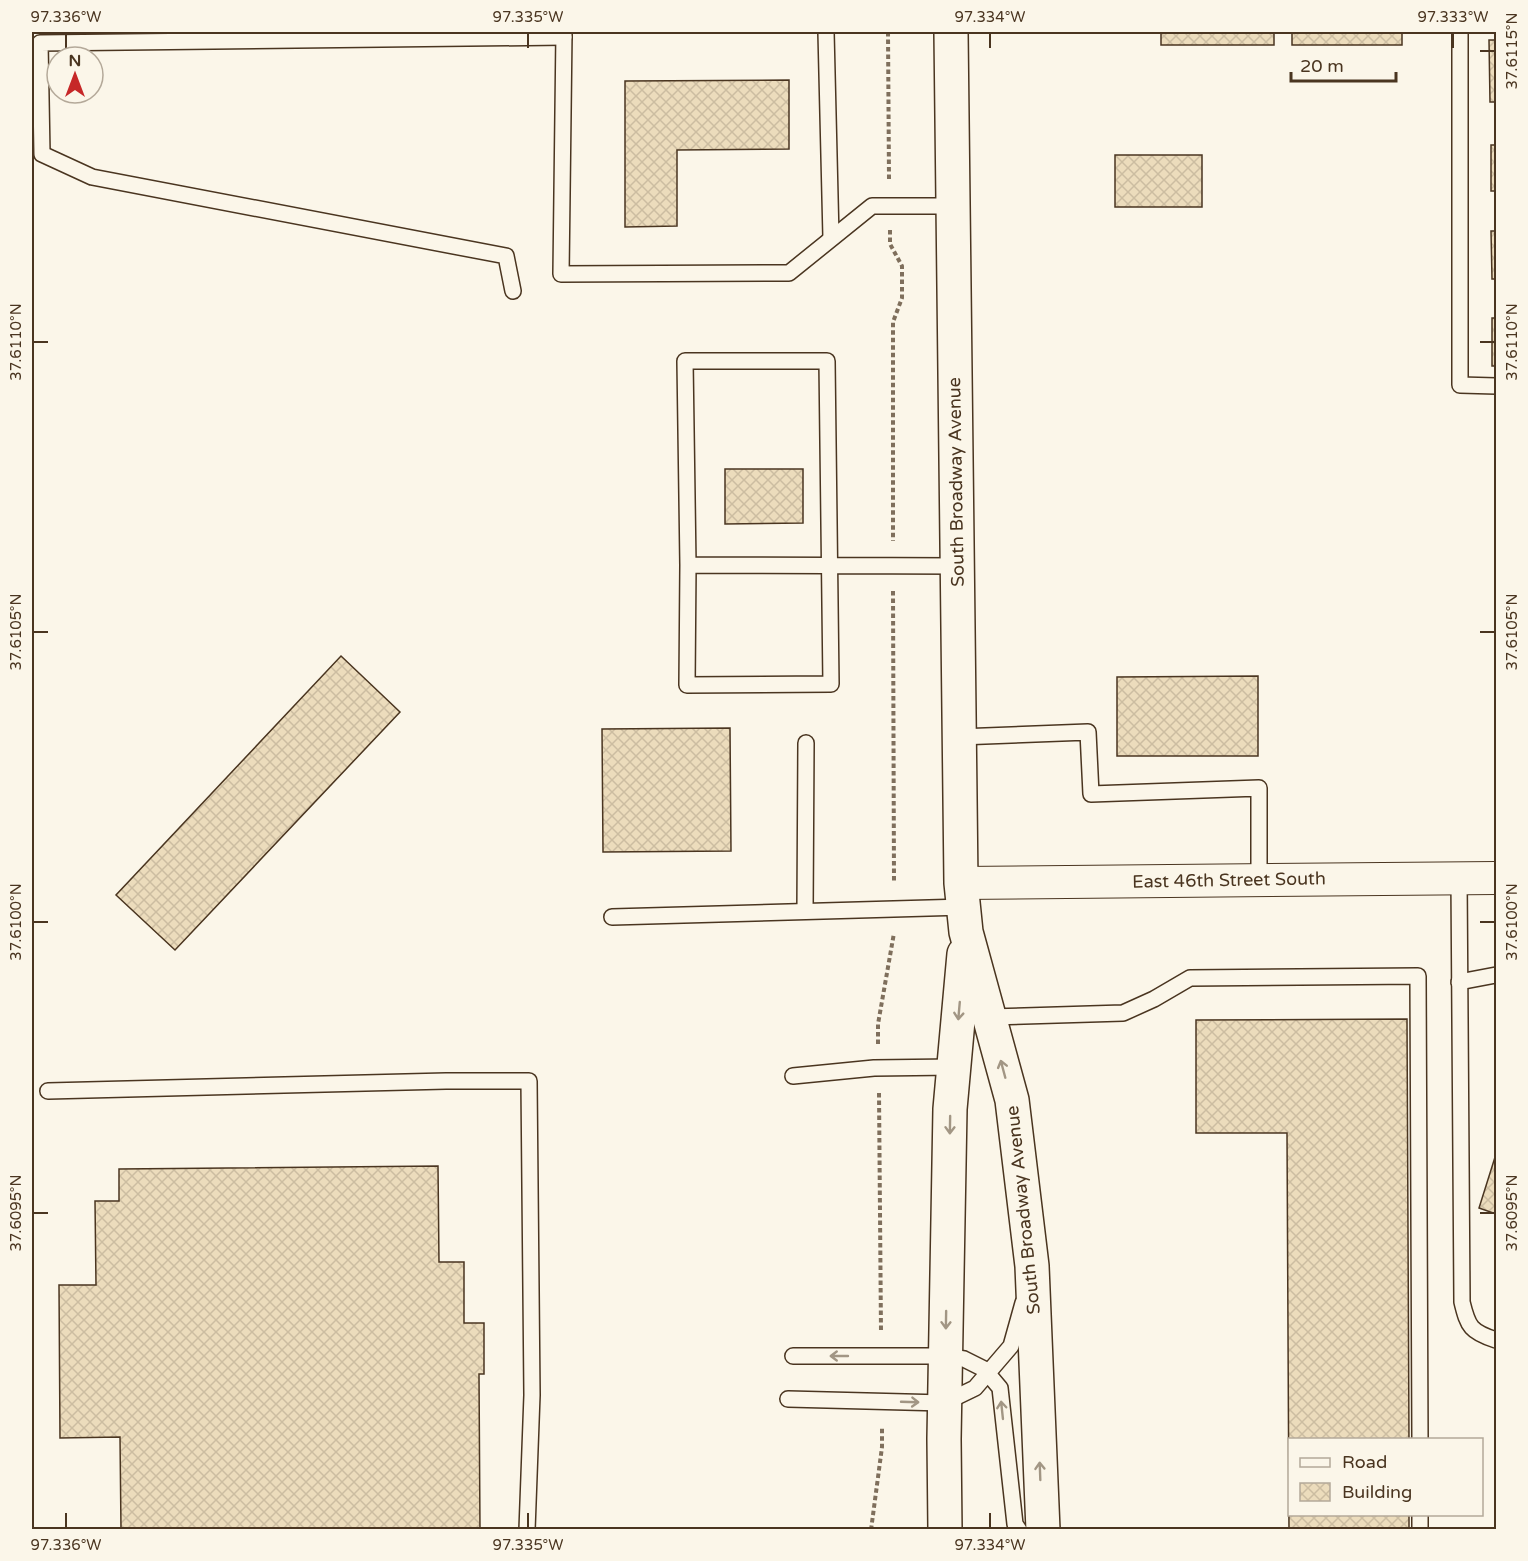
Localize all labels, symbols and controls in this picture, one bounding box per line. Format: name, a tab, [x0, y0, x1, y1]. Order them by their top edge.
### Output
text: 97.336°W	[31, 8, 101, 26]
text: 97.335°W	[493, 8, 563, 26]
text: 97.334°W	[954, 8, 1026, 26]
text: 97.333°W	[1417, 8, 1489, 26]
text: 37.6115°N	[1503, 12, 1521, 90]
north arrow	[45, 45, 105, 105]
scale bar	[1291, 45, 1396, 83]
text: N	[69, 51, 81, 71]
text: 20 m	[1300, 55, 1344, 77]
text: 37.6110°N	[7, 303, 25, 381]
text: 37.6110°N	[1503, 303, 1521, 381]
street label: South Broadway Avenue	[943, 377, 969, 587]
text: 37.6105°N	[7, 593, 25, 671]
text: 37.6105°N	[1503, 593, 1521, 671]
street label: East 46th Street South	[1132, 867, 1326, 893]
text: 37.6100°N	[7, 883, 25, 961]
text: 37.6100°N	[1503, 883, 1521, 961]
one-way arrow	[953, 1000, 964, 1020]
one-way arrow	[997, 1059, 1008, 1078]
street label: South Broadway Avenue	[1001, 1105, 1045, 1315]
one-way arrow	[944, 1115, 955, 1135]
text: 37.6095°N	[7, 1174, 25, 1252]
text: 37.6095°N	[1503, 1174, 1521, 1252]
one-way arrow	[940, 1310, 952, 1330]
one-way arrow	[829, 1350, 849, 1362]
one-way arrow	[899, 1397, 919, 1408]
one-way arrow	[996, 1401, 1007, 1421]
legend	[1288, 1438, 1483, 1516]
text: Road	[1342, 1451, 1387, 1473]
one-way arrow	[1035, 1462, 1046, 1482]
text: Building	[1342, 1481, 1412, 1503]
text: 97.336°W	[31, 1536, 101, 1554]
text: 97.335°W	[493, 1536, 563, 1554]
text: 97.334°W	[954, 1536, 1026, 1554]

